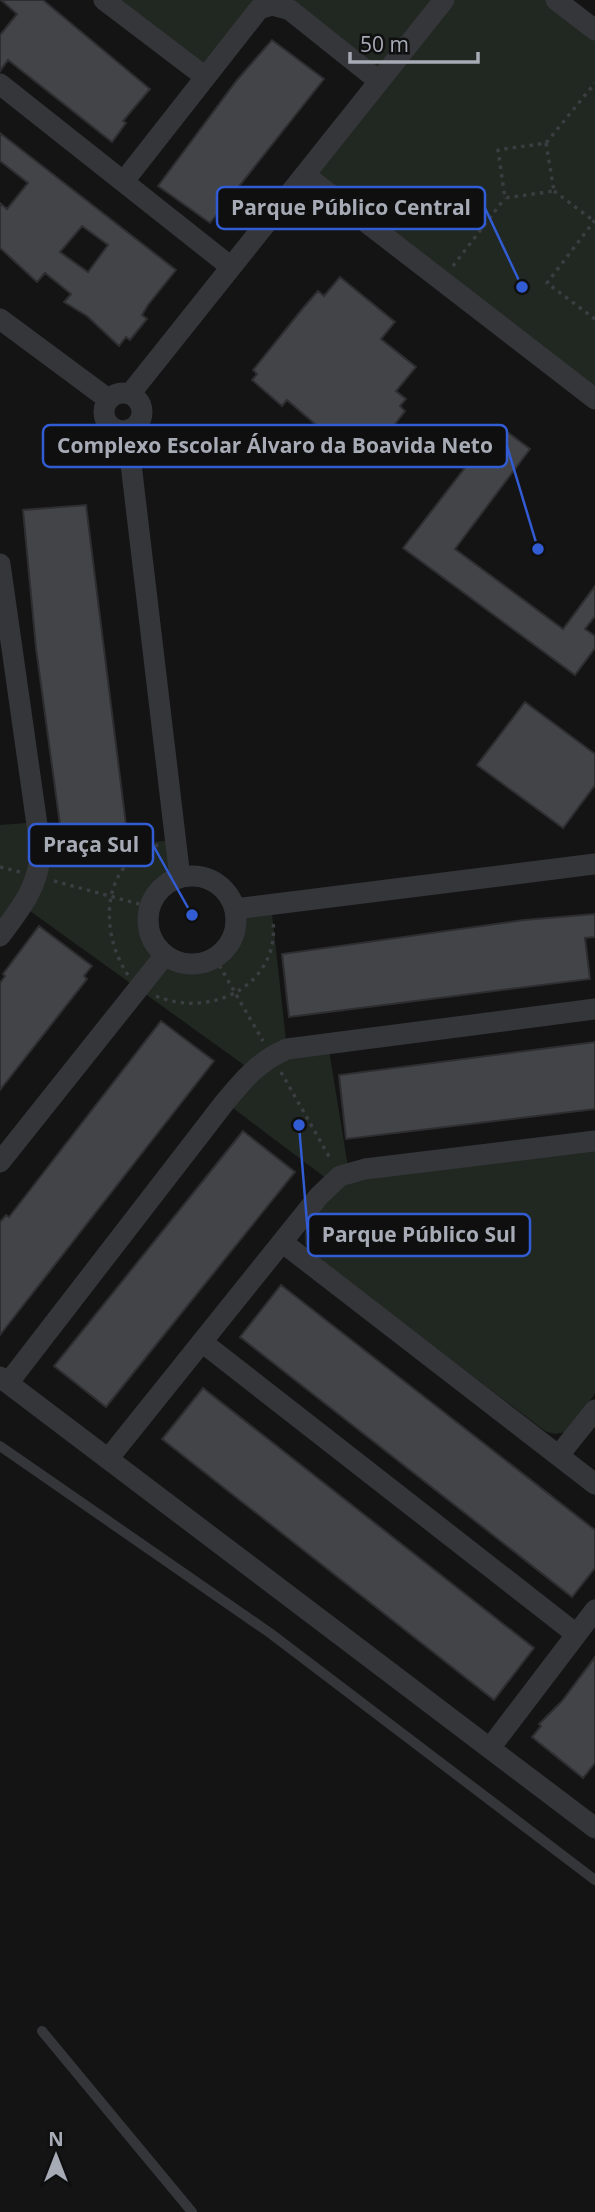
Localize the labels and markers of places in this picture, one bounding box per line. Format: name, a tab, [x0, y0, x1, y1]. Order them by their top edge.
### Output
callout: Parque Público Central	[217, 187, 485, 229]
callout: Complexo Escolar Álvaro da Boavida Neto	[43, 425, 507, 467]
callout: Praça Sul	[29, 824, 153, 866]
callout: Parque Público Sul	[308, 1214, 530, 1256]

